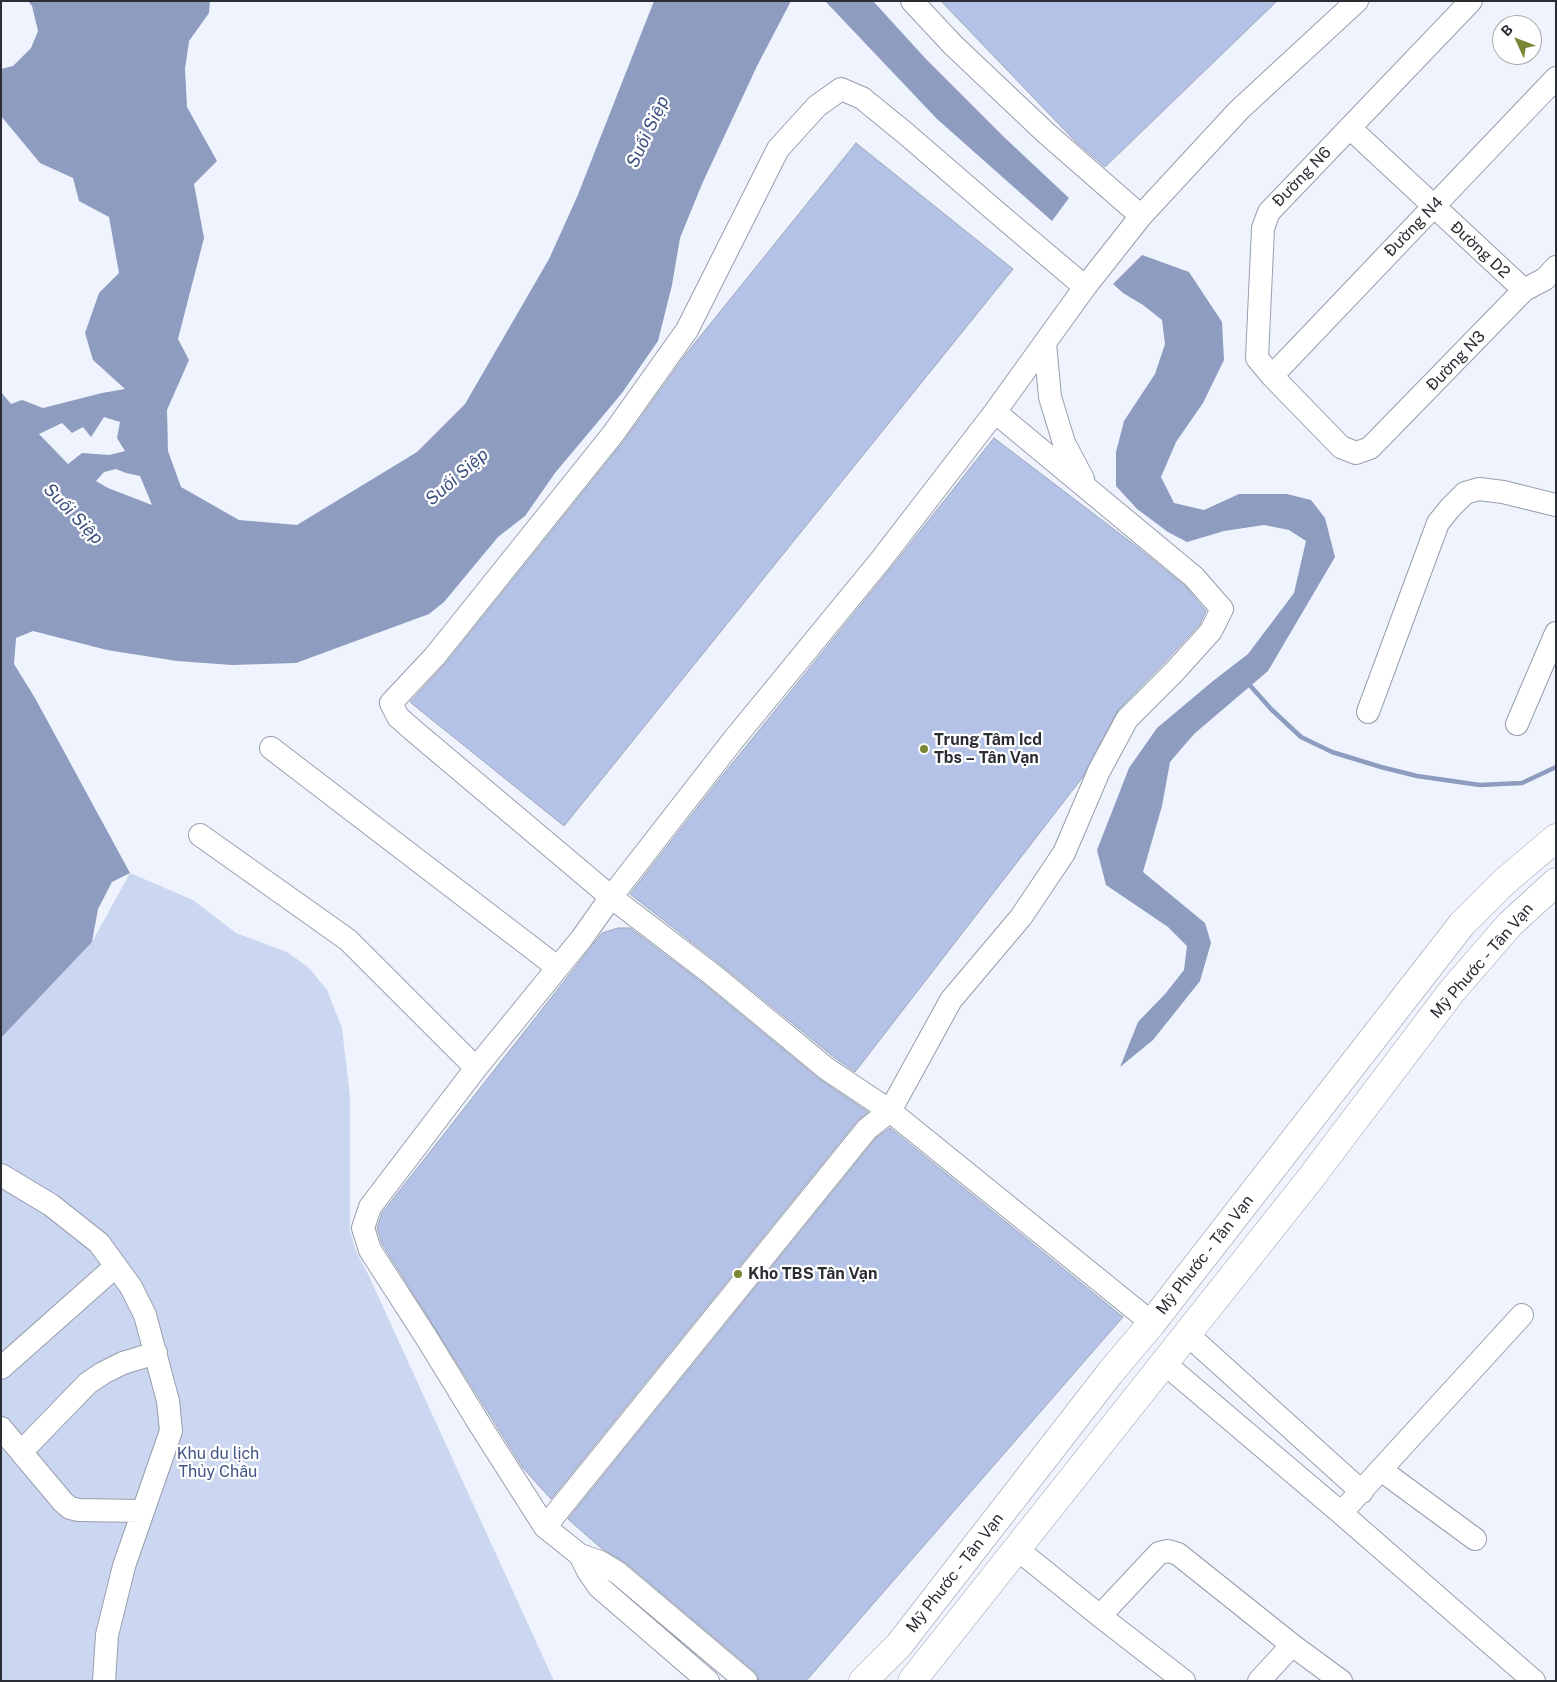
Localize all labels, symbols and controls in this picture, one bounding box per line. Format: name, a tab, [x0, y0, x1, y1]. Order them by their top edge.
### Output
north arrow	[1492, 15, 1542, 65]
text: B	[1498, 21, 1516, 39]
water label: Suối Siệp	[622, 93, 674, 171]
street label: Đường N6	[1269, 143, 1335, 211]
street label: Đường N4	[1381, 193, 1447, 261]
street label: Đường D2	[1446, 217, 1514, 283]
street label: Đường N3	[1423, 327, 1489, 395]
water label: Suối Siệp	[421, 444, 493, 510]
water label: Suối Siệp	[39, 479, 107, 549]
place label: Trung Tâm Icd Tbs – Tân Vạn	[934, 730, 1042, 768]
marker: Trung Tâm Icd Tbs – Tân Vạn	[918, 743, 930, 755]
street label: Mỹ Phước - Tân Vạn	[1427, 899, 1537, 1023]
street label: Mỹ Phước - Tân Vạn	[1152, 1191, 1258, 1319]
place label: Kho TBS Tân Vạn	[748, 1264, 877, 1284]
marker: Kho TBS Tân Vạn	[732, 1268, 744, 1280]
park label: Khu du lịch Thủy Châu	[177, 1444, 259, 1482]
street label: Mỹ Phước - Tân Vạn	[902, 1509, 1008, 1637]

